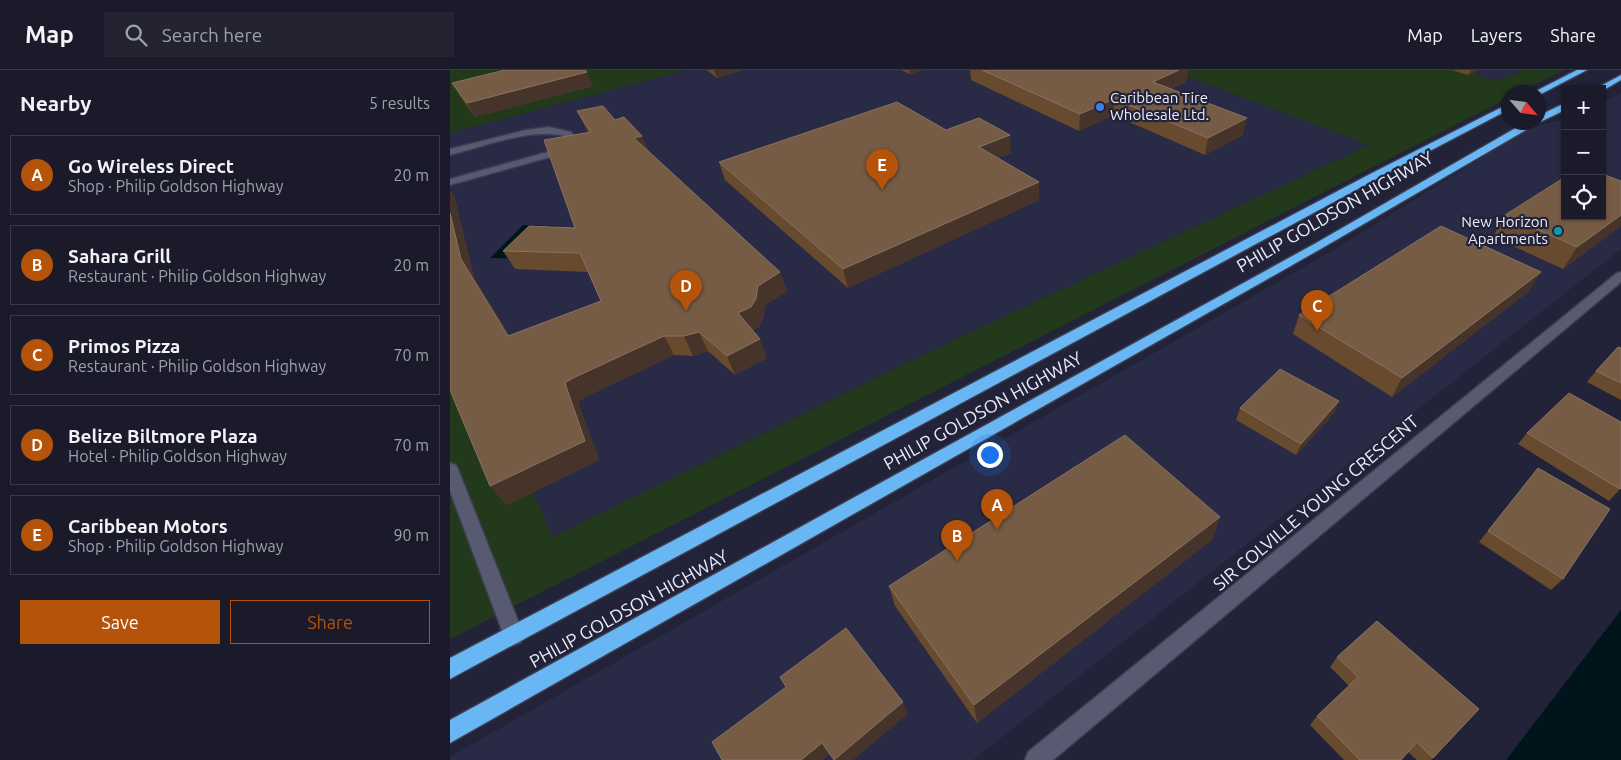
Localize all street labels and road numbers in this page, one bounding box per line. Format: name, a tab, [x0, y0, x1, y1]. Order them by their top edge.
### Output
street label: PHILIP GOLDSON HIGHWAY	[1233, 146, 1437, 276]
street label: PHILIP GOLDSON HIGHWAY	[880, 347, 1086, 473]
street label: SIR COLVILLE YOUNG CRESCENT	[1209, 411, 1422, 594]
street label: PHILIP GOLDSON HIGHWAY	[526, 545, 732, 671]

